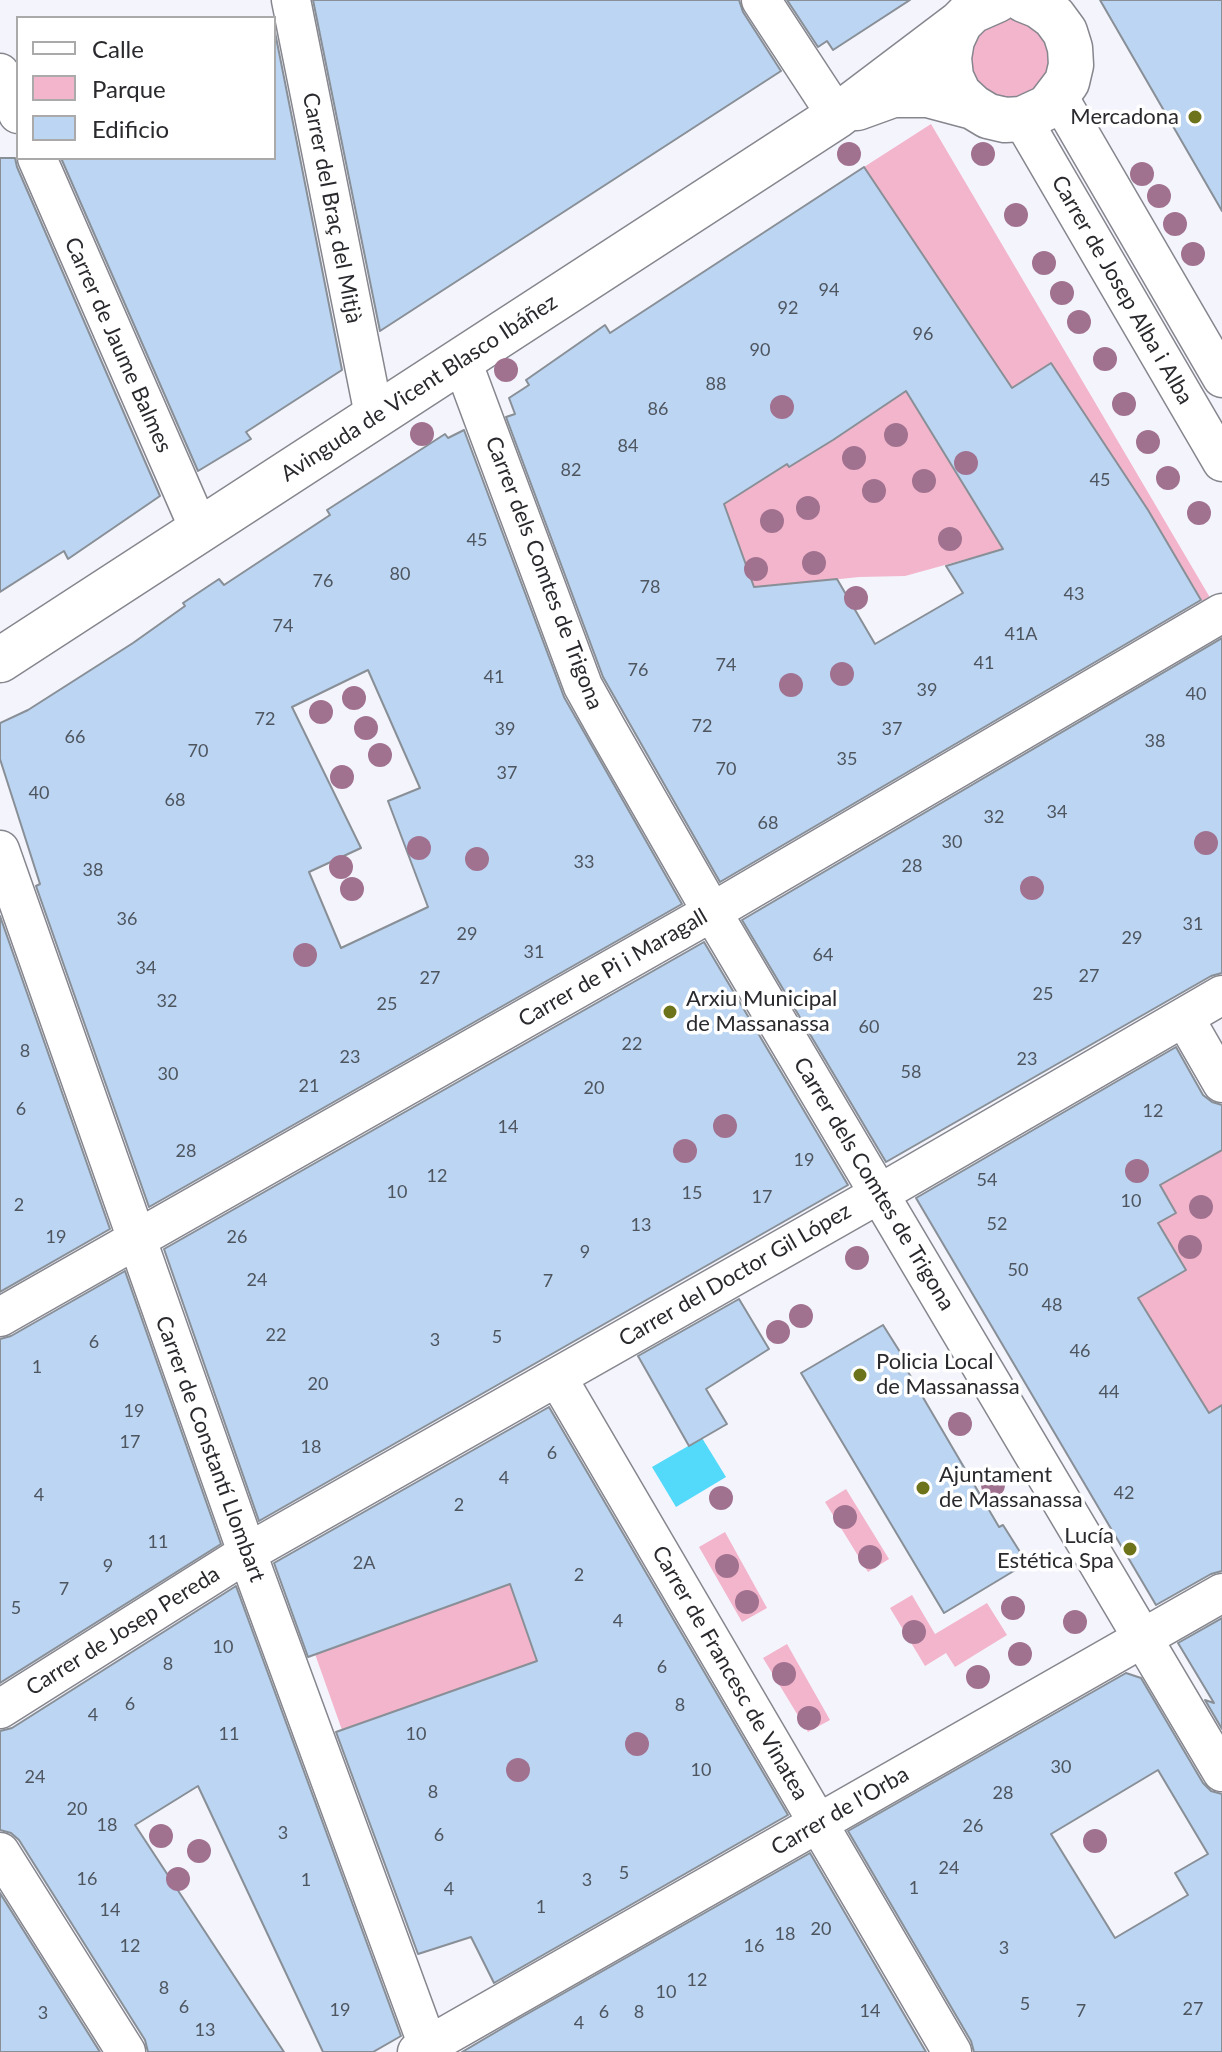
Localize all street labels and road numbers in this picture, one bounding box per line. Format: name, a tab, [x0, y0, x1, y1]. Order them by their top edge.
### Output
street label: Carrer del Braç del Mitjà	[297, 90, 367, 326]
street label: Carrer de Josep Alba i Alba	[1046, 171, 1198, 409]
street label: Carrer de Jaume Balmes	[59, 233, 177, 457]
street label: Avinguda de Vicent Blasco Ibáñez	[276, 289, 562, 487]
street label: Carrer dels Comtes de Trigona	[480, 433, 608, 713]
street label: Carrer de Pi i Maragall	[514, 903, 712, 1033]
street label: Carrer dels Comtes de Trigona	[788, 1053, 960, 1315]
street label: Carrer del Doctor Gil López	[614, 1198, 856, 1352]
street label: Carrer de Constantí Llombart	[150, 1312, 270, 1586]
street label: Carrer de Francesc de Vinatea	[646, 1541, 814, 1805]
street label: Carrer de Josep Pereda	[21, 1561, 225, 1701]
street label: Carrer de l'Orba	[767, 1761, 913, 1861]

